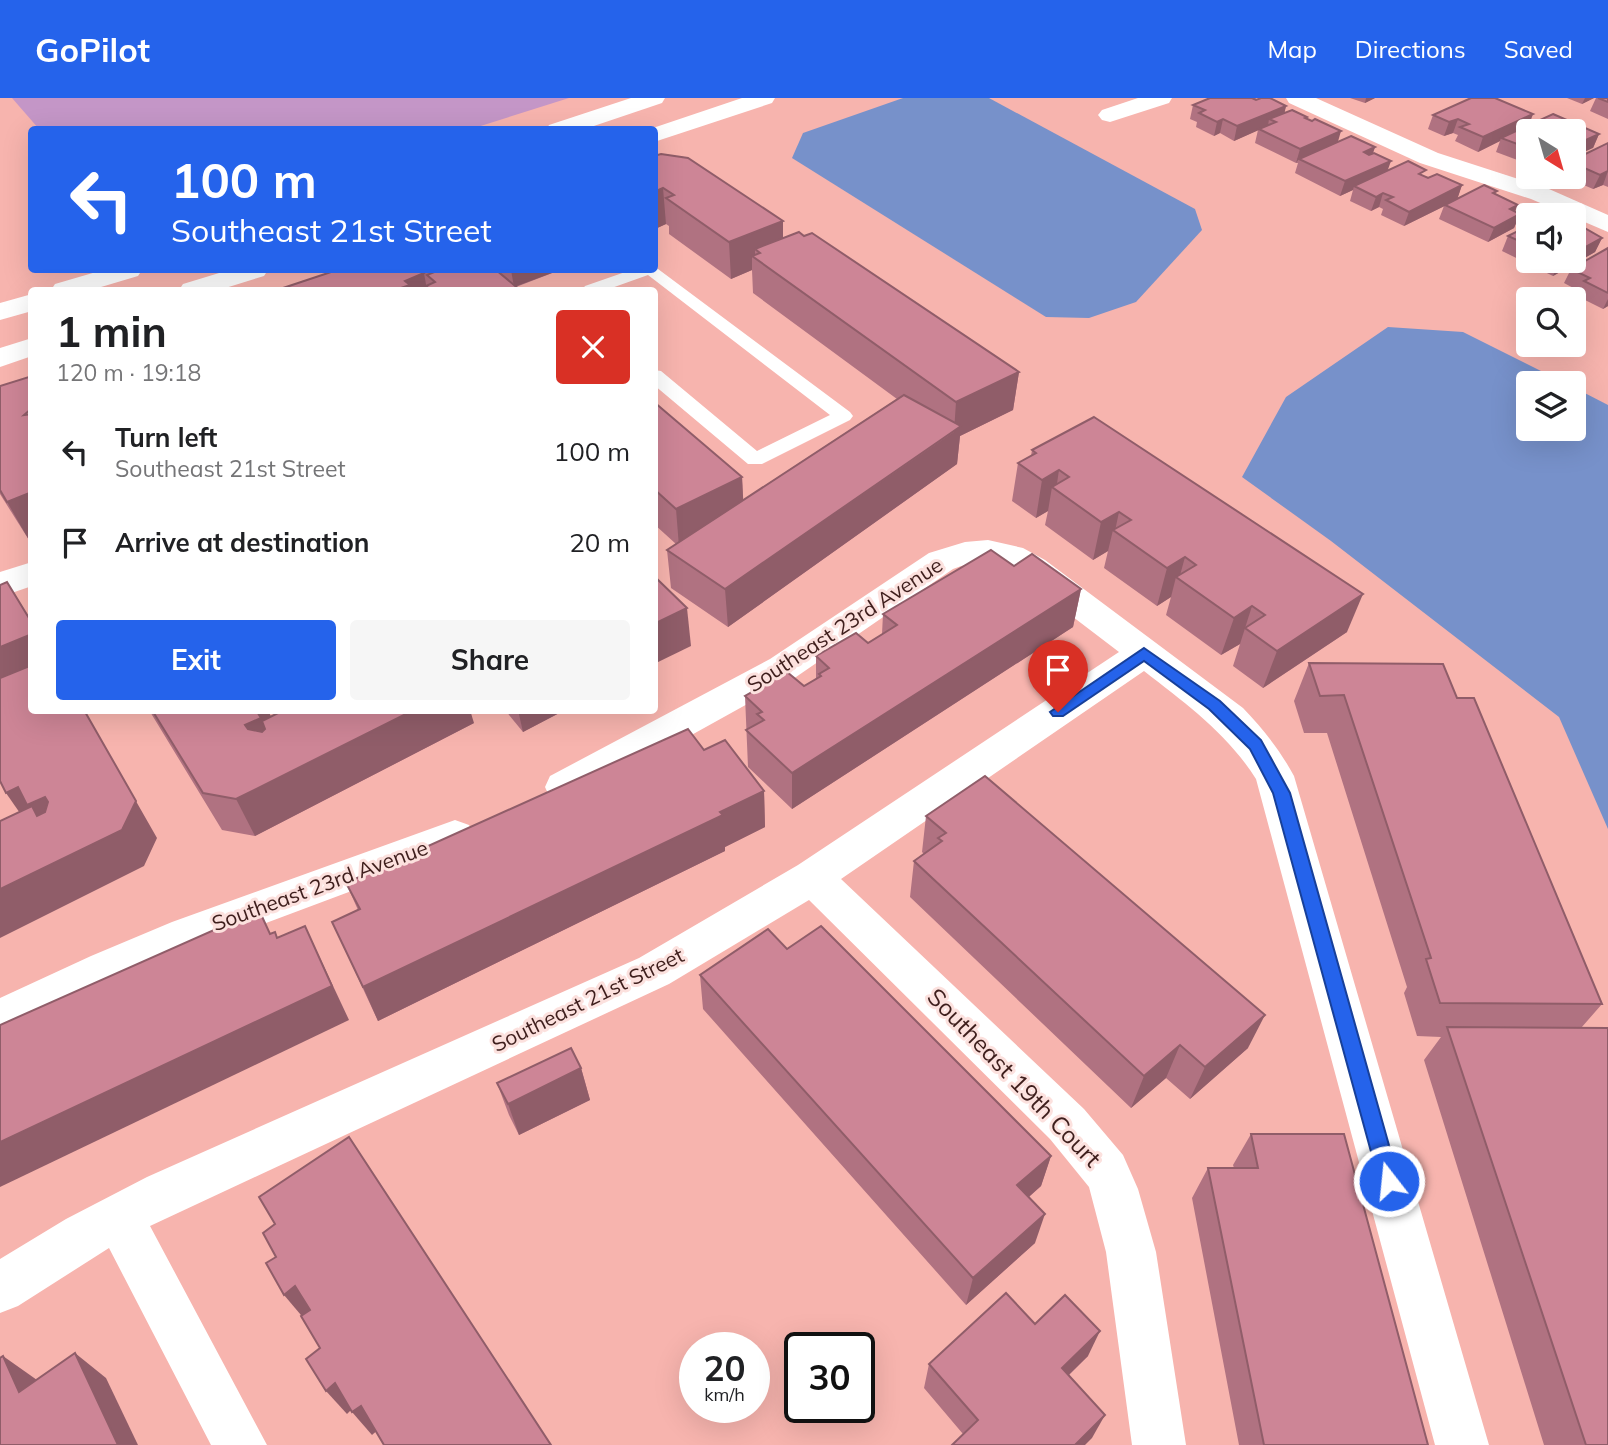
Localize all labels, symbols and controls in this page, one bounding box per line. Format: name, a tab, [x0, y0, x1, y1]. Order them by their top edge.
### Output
text: GoPilot	[35, 29, 150, 70]
text: Map	[1267, 34, 1317, 64]
text: Directions	[1355, 34, 1466, 64]
text: Saved	[1504, 34, 1573, 64]
north arrow	[1516, 119, 1586, 189]
map controls	[1516, 119, 1586, 441]
text: 100 m	[171, 149, 317, 210]
icon: left	[56, 154, 147, 245]
button: sound	[1516, 203, 1586, 273]
text: Southeast 21st Street	[171, 210, 492, 250]
button: search	[1516, 287, 1586, 357]
text: 1 min	[56, 305, 167, 358]
button: close	[556, 310, 630, 384]
text: 120 m · 19:18	[56, 358, 201, 387]
button: layers	[1516, 371, 1586, 441]
text: Turn left	[115, 421, 217, 454]
icon: left	[56, 433, 94, 471]
text: 100 m	[554, 435, 630, 468]
text: Southeast 21st Street	[115, 454, 345, 483]
icon: arrive	[56, 524, 94, 562]
text: Arrive at destination	[115, 526, 370, 559]
text: 20 m	[569, 526, 630, 559]
street label: Southeast 23rd Avenue	[742, 551, 947, 697]
button: Exit	[56, 620, 336, 700]
button: Share	[350, 620, 630, 700]
pin	[1028, 640, 1088, 712]
icon: arrive	[1039, 651, 1077, 689]
street label: Southeast 23rd Avenue	[208, 834, 431, 936]
street label: Southeast 21st Street	[487, 941, 688, 1057]
street label: Southeast 19th Court	[922, 982, 1108, 1173]
position arrow	[1352, 1144, 1426, 1218]
speed limit sign: 30	[784, 1332, 875, 1423]
text: 20	[703, 1346, 746, 1390]
text: km/h	[704, 1383, 745, 1406]

